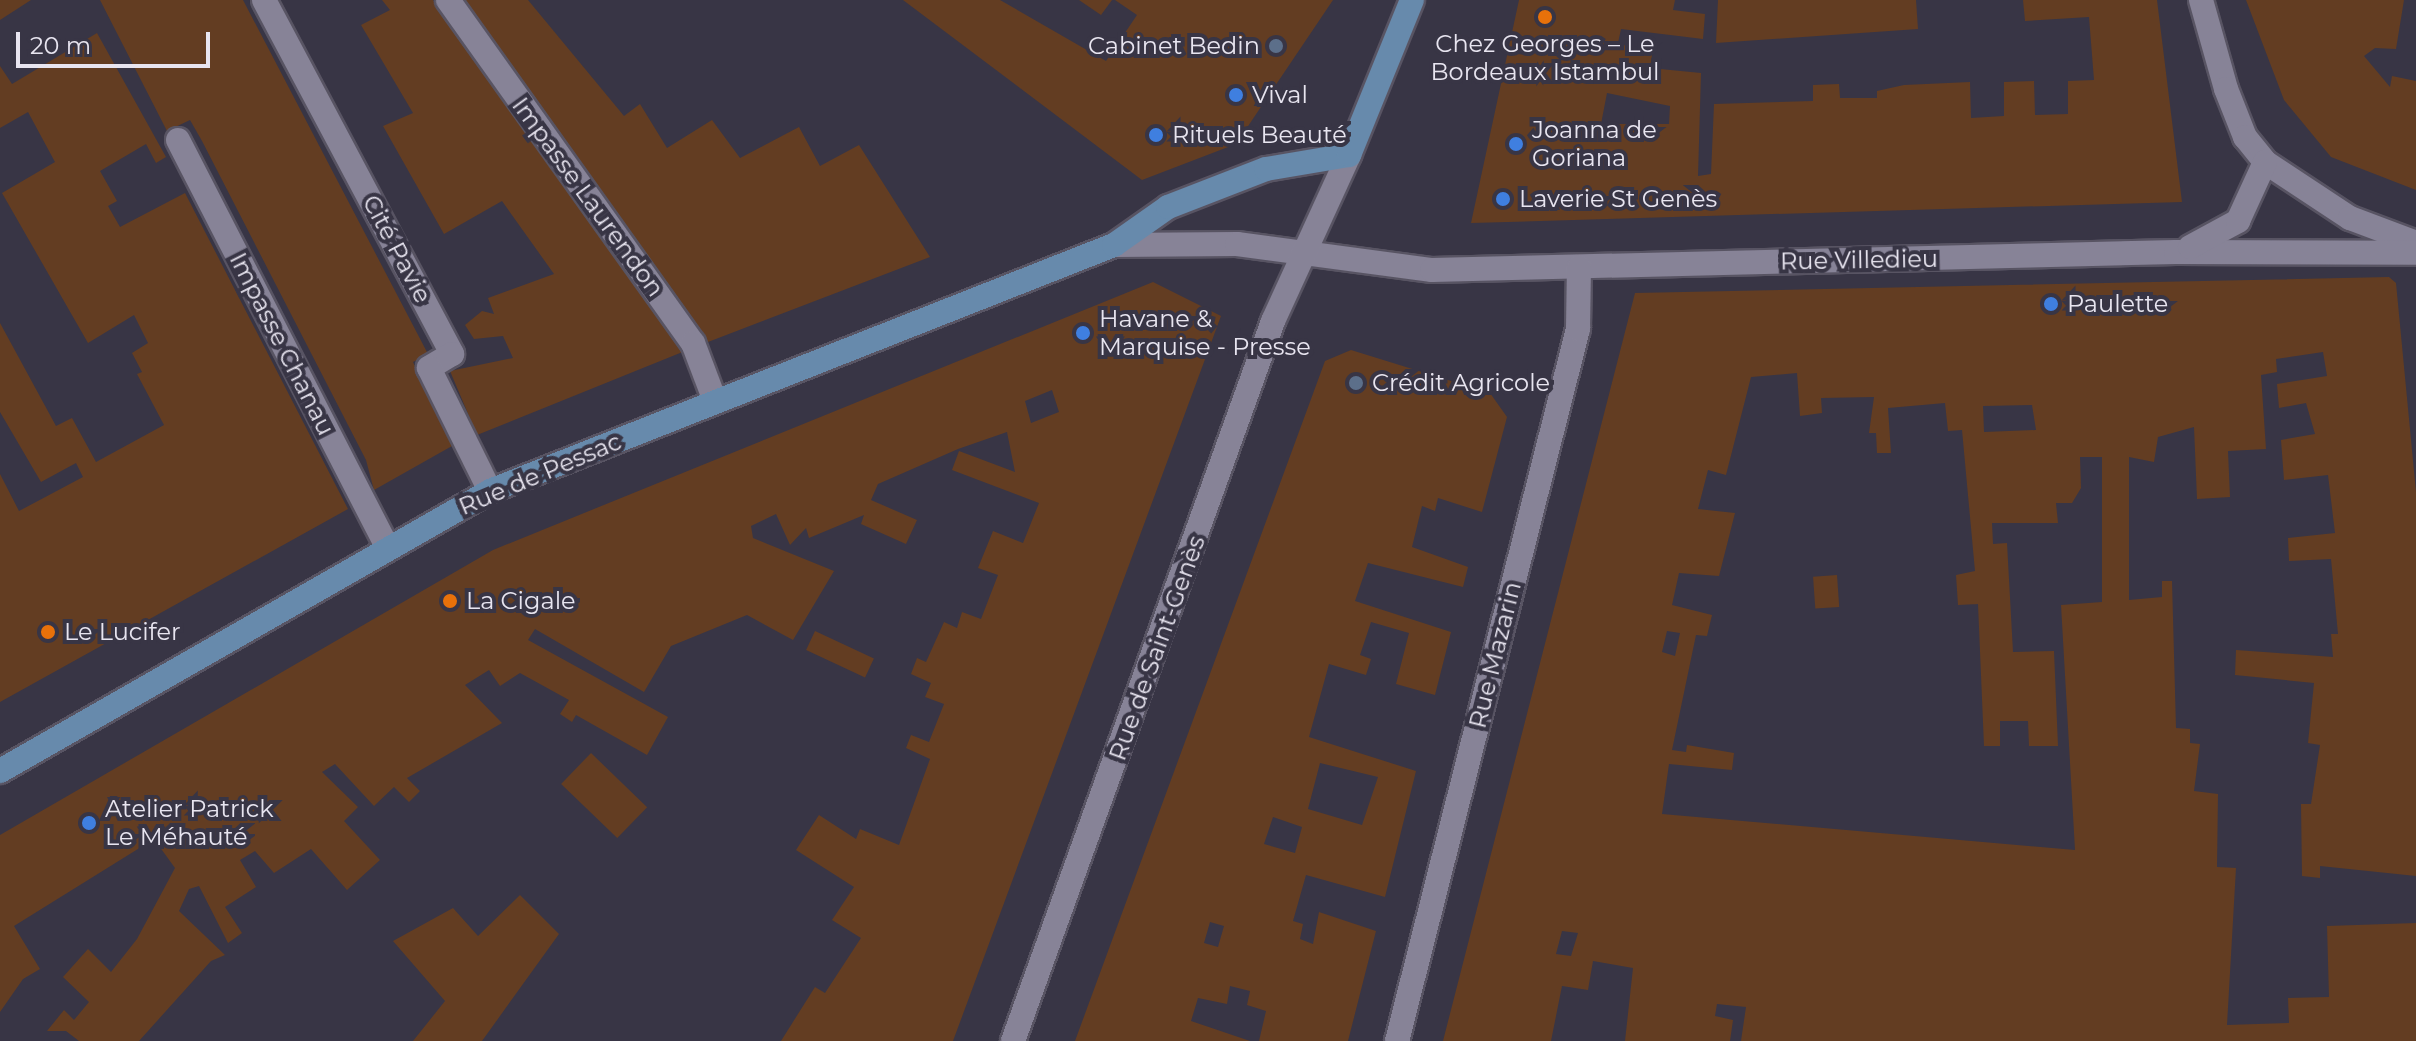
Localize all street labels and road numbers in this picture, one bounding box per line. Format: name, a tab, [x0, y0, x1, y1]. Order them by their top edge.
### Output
street label: Impasse Laurendon	[506, 92, 670, 302]
street label: Cité Pavie	[357, 190, 437, 308]
street label: Rue Villedieu	[1780, 244, 1938, 276]
street label: Impasse Chanau	[224, 248, 340, 440]
street label: Rue de Pessac	[454, 427, 626, 521]
street label: Rue de Saint-Genès	[1103, 532, 1211, 764]
street label: Rue Mazarin	[1463, 579, 1527, 731]

